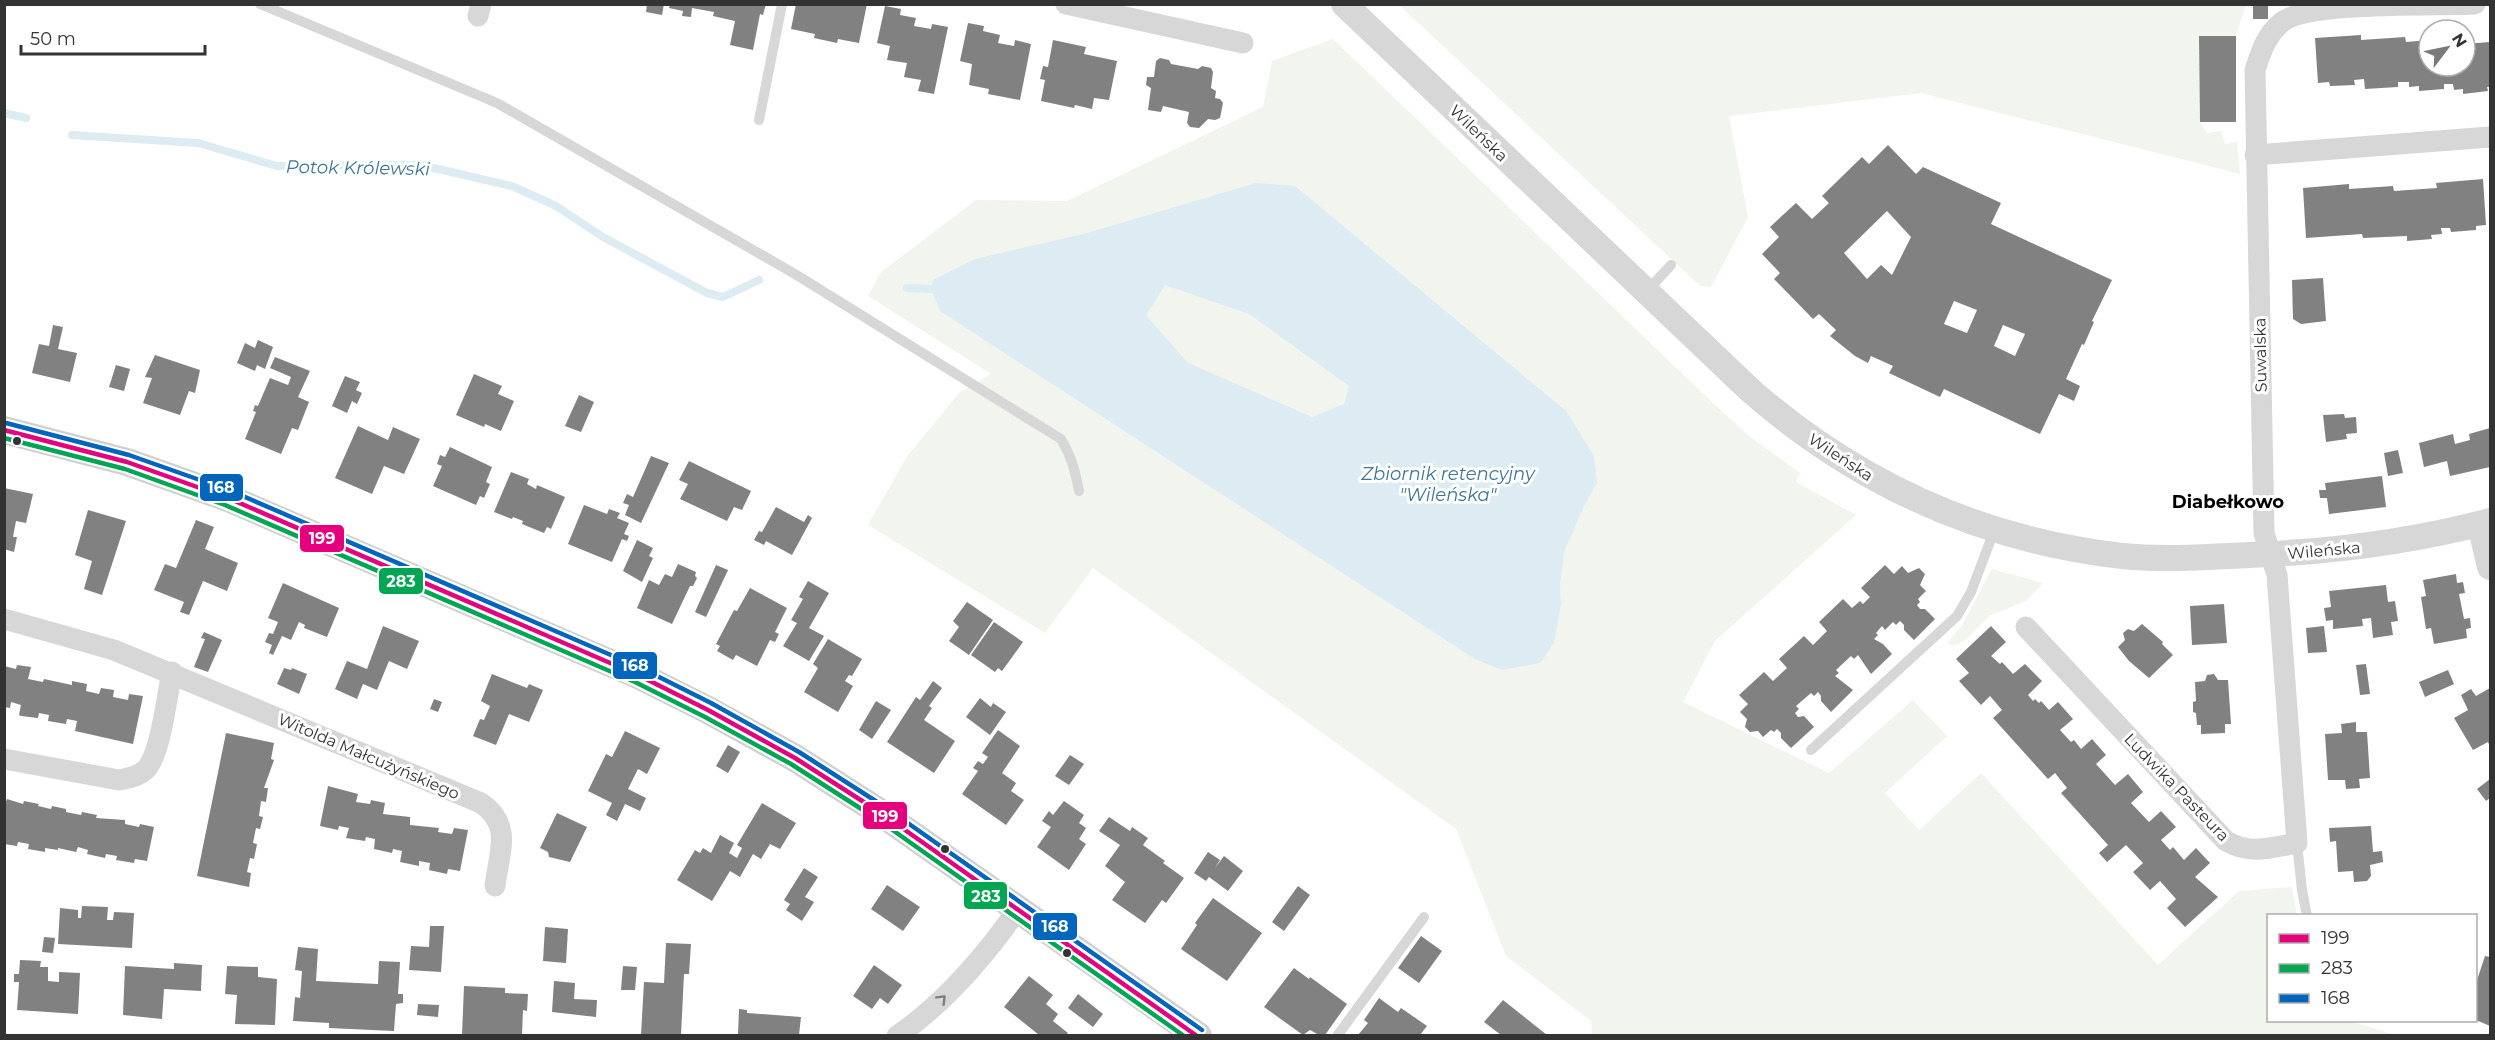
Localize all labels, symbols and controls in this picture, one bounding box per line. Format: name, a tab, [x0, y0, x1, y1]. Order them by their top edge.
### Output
scale bar	[21, 18, 206, 56]
north arrow	[2417, 18, 2477, 78]
text: 50 m	[30, 28, 76, 50]
text: N	[2448, 30, 2471, 51]
street label: Wileńska	[1446, 101, 1512, 166]
water label: Potok Królewski	[286, 156, 430, 180]
street label: Suwalska	[2250, 317, 2271, 393]
street label: Wileńska	[1805, 430, 1877, 485]
unlabelled marker	[11, 435, 23, 447]
water label: Zbiornik retencyjny "Wileńska"	[1360, 463, 1536, 506]
line badge: 168	[199, 473, 244, 502]
text: 168	[207, 478, 235, 497]
district label: Diabełkowo	[2172, 491, 2284, 513]
line badge: 199	[299, 524, 345, 553]
text: 199	[309, 529, 335, 548]
street label: Wileńska	[2287, 538, 2361, 563]
line badge: 283	[378, 567, 424, 595]
text: 283	[386, 572, 416, 591]
line badge: 168	[612, 651, 658, 680]
text: 168	[621, 656, 649, 675]
street label: Witolda Małcużyńskiego	[275, 710, 462, 803]
street label: Ludwika Pasteura	[2120, 729, 2233, 845]
line badge: 199	[862, 801, 908, 830]
text: 199	[872, 807, 898, 826]
unlabelled marker	[939, 843, 951, 855]
line badge: 283	[963, 881, 1008, 910]
text: 283	[971, 887, 1001, 906]
line badge: 168	[1032, 912, 1078, 941]
legend	[2267, 914, 2477, 1022]
text: 168	[1041, 917, 1069, 936]
text: 199	[2321, 927, 2349, 949]
unlabelled marker	[1061, 947, 1073, 959]
text: 283	[2321, 957, 2353, 979]
text: 168	[2321, 987, 2350, 1009]
one-way arrow	[935, 995, 946, 1005]

